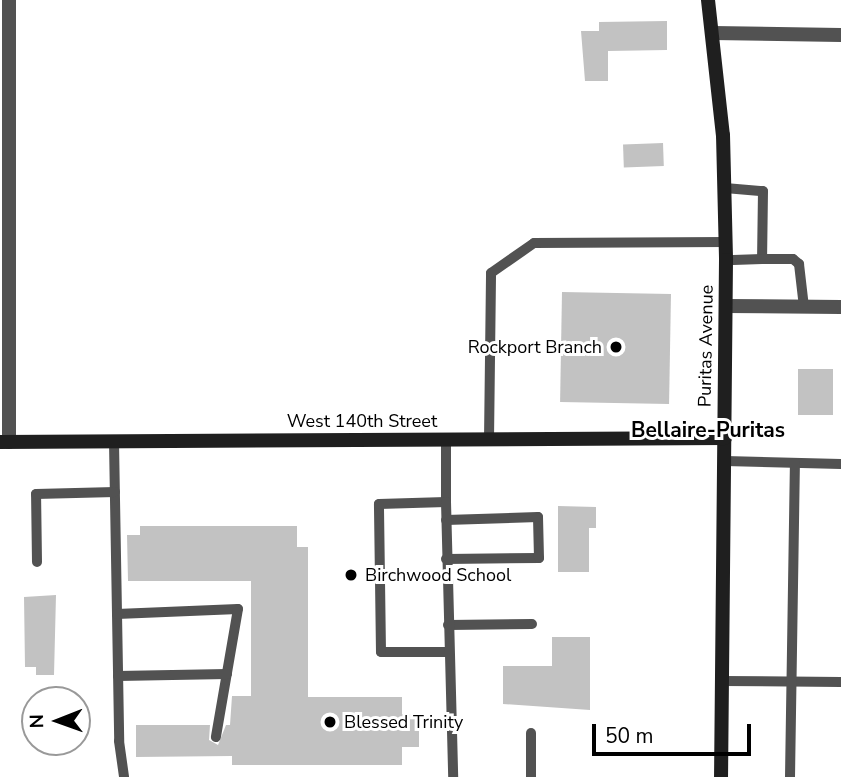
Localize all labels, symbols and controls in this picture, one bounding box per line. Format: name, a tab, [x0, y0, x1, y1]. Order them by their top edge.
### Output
street label: Puritas Avenue	[694, 285, 718, 407]
place label: Rockport Branch	[468, 336, 602, 358]
marker: Rockport Branch	[608, 339, 624, 355]
street label: West 140th Street	[287, 410, 437, 432]
district label: Bellaire-Puritas	[631, 417, 785, 443]
place label: Birchwood School	[365, 564, 511, 586]
marker: Birchwood School	[343, 567, 359, 583]
north arrow	[21, 686, 91, 756]
scale bar	[596, 710, 755, 754]
place label: Blessed Trinity	[344, 711, 463, 733]
text: N	[24, 714, 50, 729]
marker: Blessed Trinity	[322, 714, 338, 730]
text: 50 m	[605, 722, 654, 750]

